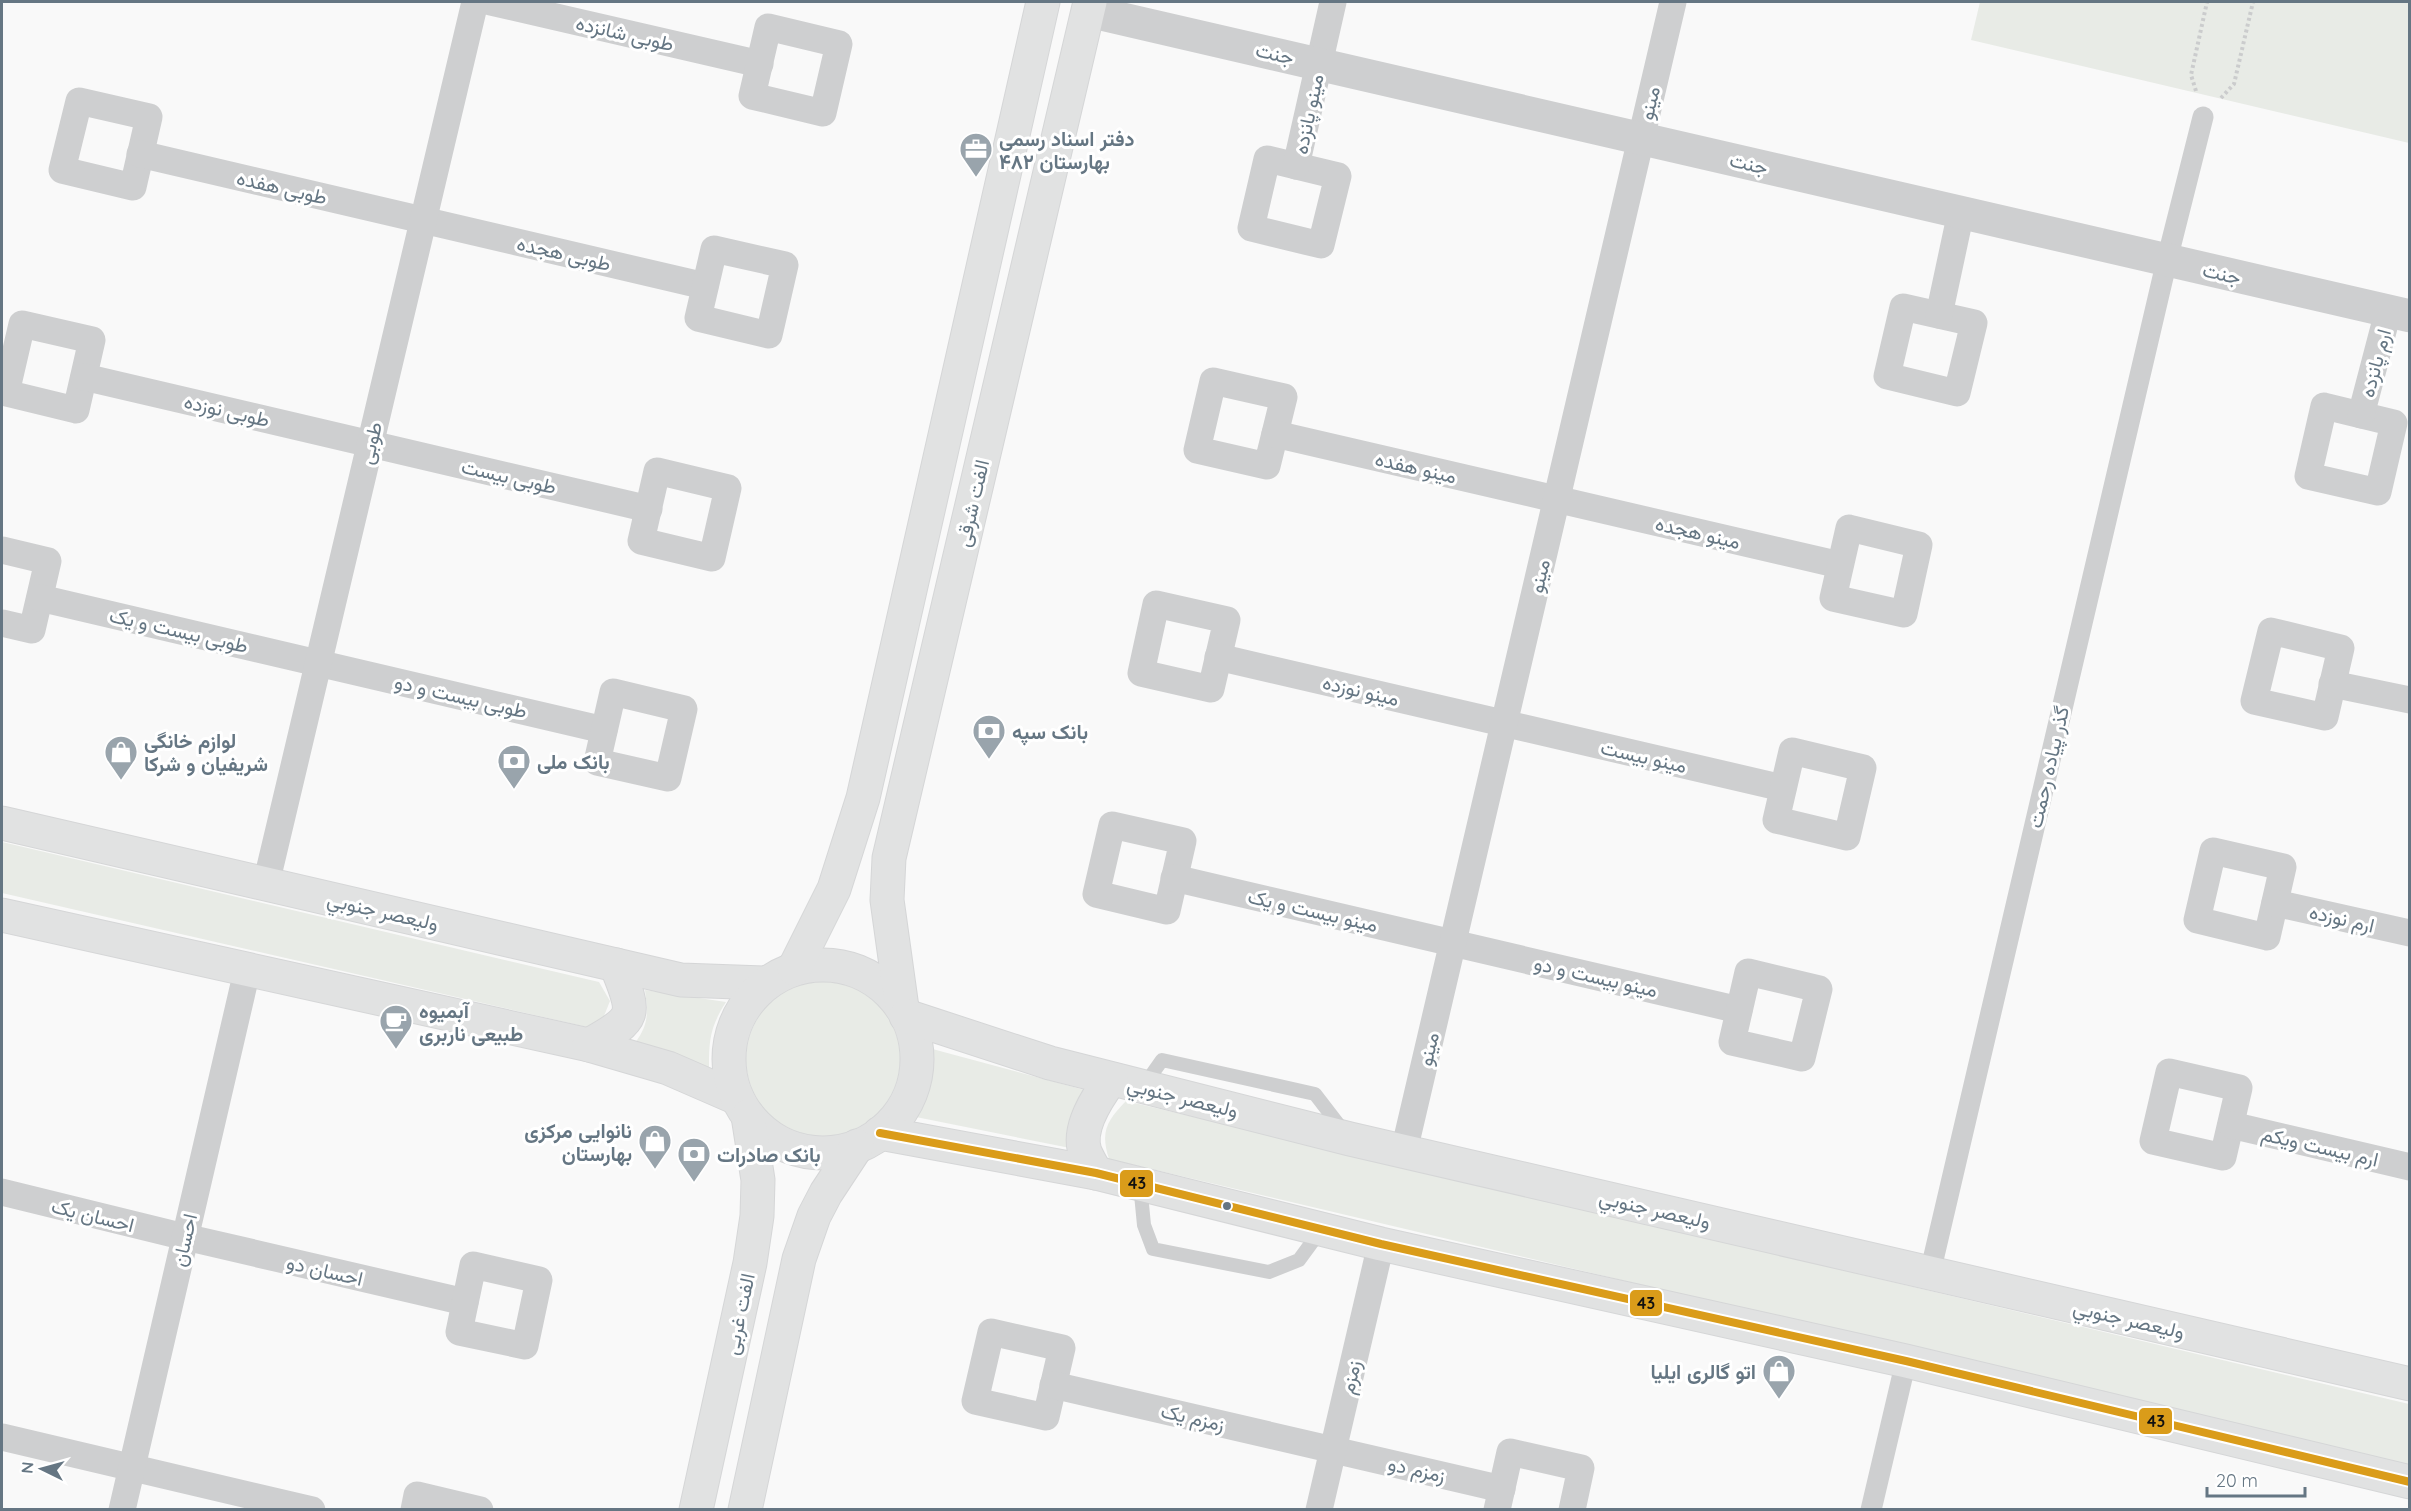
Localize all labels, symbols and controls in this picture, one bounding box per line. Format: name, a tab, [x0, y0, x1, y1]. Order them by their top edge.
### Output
street label: طوبی شانزده	[573, 10, 676, 57]
street label: جنت	[1253, 36, 1297, 70]
street label: مینو پانزده	[1287, 72, 1331, 157]
street label: مینو	[1633, 84, 1666, 122]
place label: دفتر اسناد رسمی ۴۸۲ بهارستان	[999, 126, 1135, 175]
office icon: دفتر اسناد رسمی ۴۸۲ بهارستان	[958, 131, 994, 178]
street label: جنت	[1727, 146, 1771, 180]
street label: طوبی هفده	[234, 164, 330, 210]
street label: طوبی هجده	[514, 230, 613, 277]
street label: جنت	[2200, 256, 2244, 290]
street label: ارم پانزده	[2354, 326, 2398, 400]
street label: طوبی نوزده	[182, 388, 272, 433]
street label: طوبی	[353, 419, 388, 467]
street label: مینو هفده	[1373, 446, 1459, 489]
street label: طوبی بیست	[459, 453, 559, 500]
street label: الفت شرقی	[950, 457, 995, 549]
street label: مینو هجده	[1653, 510, 1743, 555]
street label: مینو	[1523, 557, 1556, 595]
street label: طوبی بیست و یک	[107, 602, 251, 659]
street label: طوبی بیست و دو	[392, 669, 530, 724]
street label: مینو نوزده	[1320, 669, 1402, 712]
street label: گذر پیاده رحمت	[2022, 704, 2076, 831]
bank icon: بانک سپه	[971, 713, 1007, 760]
place label: بانک سپه	[1012, 719, 1088, 746]
place label: لوازم خانگی شریفیان و شرکا	[144, 728, 268, 777]
shop icon: لوازم خانگی شریفیان و شرکا	[103, 734, 139, 781]
street label: مینو بیست	[1598, 734, 1690, 779]
bank icon: بانک ملی	[496, 743, 532, 790]
place label: بانک ملی	[537, 749, 610, 774]
street label: مینو بیست و یک	[1245, 883, 1380, 938]
street label: وليعصر جنوبي	[324, 886, 441, 941]
street label: ارم نوزده	[2307, 898, 2377, 939]
street label: مینو بیست و دو	[1532, 950, 1660, 1003]
place label: آبمیوه طبیعی ناربری	[419, 998, 523, 1047]
cafe icon: آبمیوه طبیعی ناربری	[378, 1003, 414, 1050]
street label: مینو	[1412, 1030, 1445, 1068]
street label: وليعصر جنوبي	[1124, 1071, 1241, 1128]
place label: نانوایی مرکزی بهارستان	[524, 1118, 632, 1167]
street label: ارم بیست ویکم	[2259, 1120, 2381, 1173]
shop icon: نانوایی مرکزی بهارستان	[637, 1123, 673, 1170]
bank icon: بانک صادرات	[676, 1136, 712, 1183]
place label: بانک صادرات	[717, 1142, 820, 1168]
line badge: 43	[1119, 1169, 1154, 1198]
text: 43	[1128, 1173, 1146, 1193]
street label: وليعصر جنوبي	[1596, 1184, 1713, 1239]
street label: احسان یک	[49, 1193, 137, 1237]
unlabelled marker	[1221, 1200, 1233, 1212]
street label: احسان	[166, 1211, 202, 1269]
street label: احسان دو	[284, 1249, 366, 1292]
street label: الفت غربی	[718, 1271, 761, 1357]
line badge: 43	[1629, 1289, 1663, 1317]
text: 43	[1637, 1293, 1655, 1313]
street label: وليعصر جنوبي	[2070, 1294, 2187, 1349]
shop icon: اتو گالری ایلیا	[1761, 1353, 1797, 1400]
street label: زمزم	[1334, 1358, 1367, 1397]
place label: اتو گالری ایلیا	[1651, 1359, 1756, 1385]
street label: زمزم یک	[1159, 1398, 1227, 1437]
line badge: 43	[2138, 1407, 2173, 1435]
text: 43	[2147, 1411, 2165, 1431]
north arrow	[12, 1439, 72, 1499]
street label: زمزم دو	[1386, 1450, 1448, 1489]
scale bar	[2207, 1460, 2304, 1498]
text: N	[17, 1461, 38, 1474]
text: 20 m	[2216, 1469, 2258, 1492]

